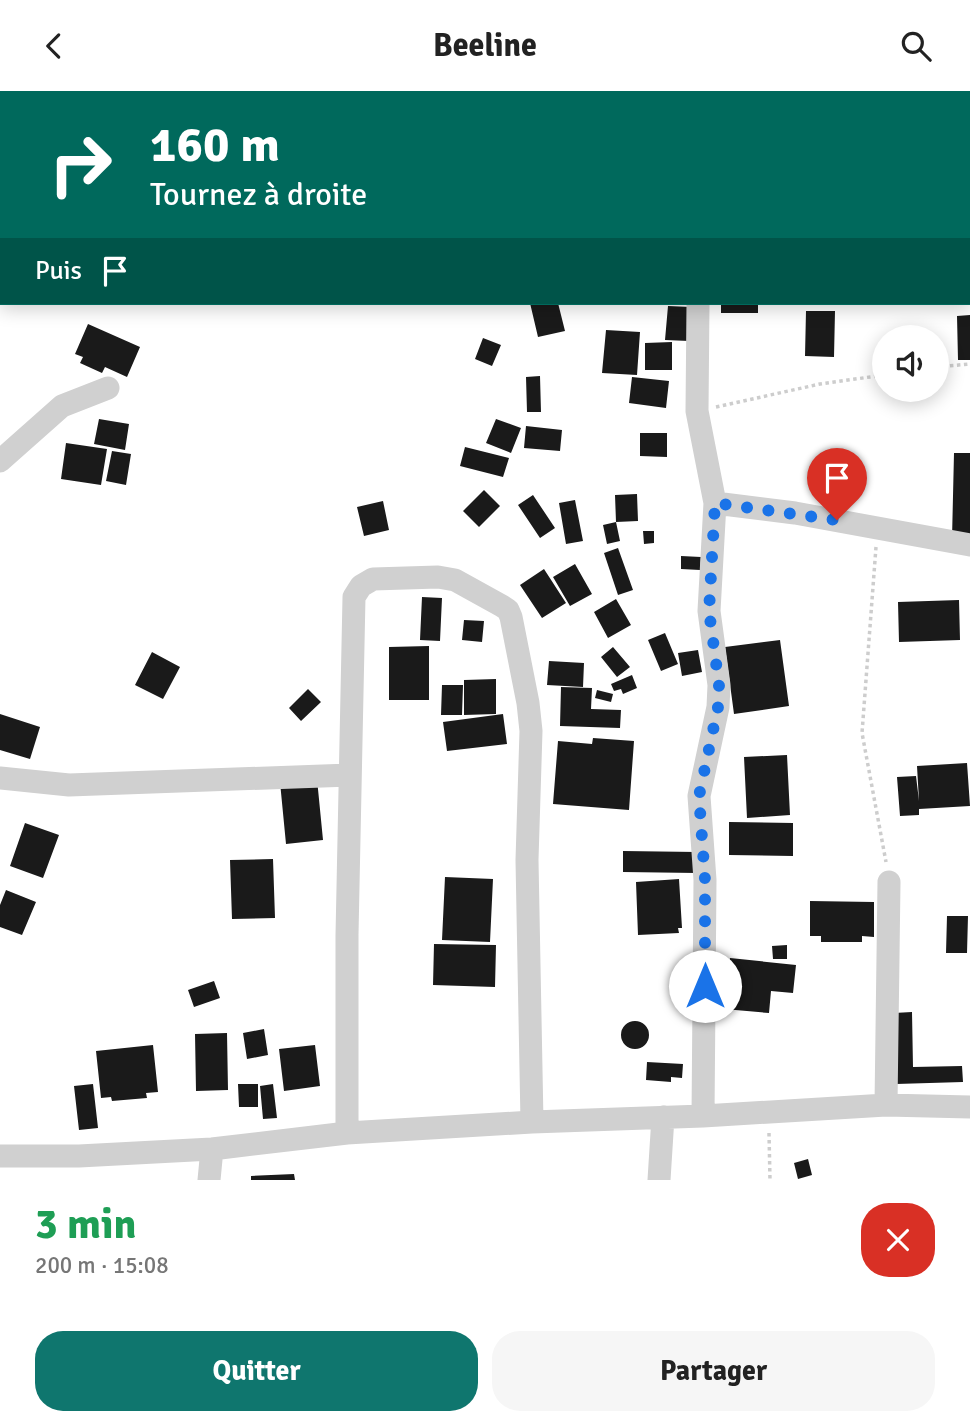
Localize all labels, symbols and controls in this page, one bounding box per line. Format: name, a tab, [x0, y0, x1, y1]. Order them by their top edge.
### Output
text: Beeline	[433, 26, 537, 65]
icon: back	[35, 27, 73, 65]
icon: search	[897, 27, 935, 65]
text: 160 m	[150, 115, 280, 175]
icon: right	[35, 119, 126, 210]
text: Tournez à droite	[150, 175, 367, 214]
icon: arrive	[96, 252, 134, 290]
text: Puis	[35, 255, 82, 287]
map controls	[872, 325, 949, 402]
button: sound	[872, 325, 949, 402]
pin	[807, 448, 867, 520]
icon: arrive	[818, 459, 856, 497]
position arrow	[668, 949, 742, 1023]
text: 3 min	[35, 1199, 136, 1250]
button: close	[861, 1203, 935, 1277]
text: 200 m · 15:08	[35, 1251, 169, 1280]
button: Quitter	[35, 1331, 478, 1411]
button: Partager	[492, 1331, 935, 1411]

